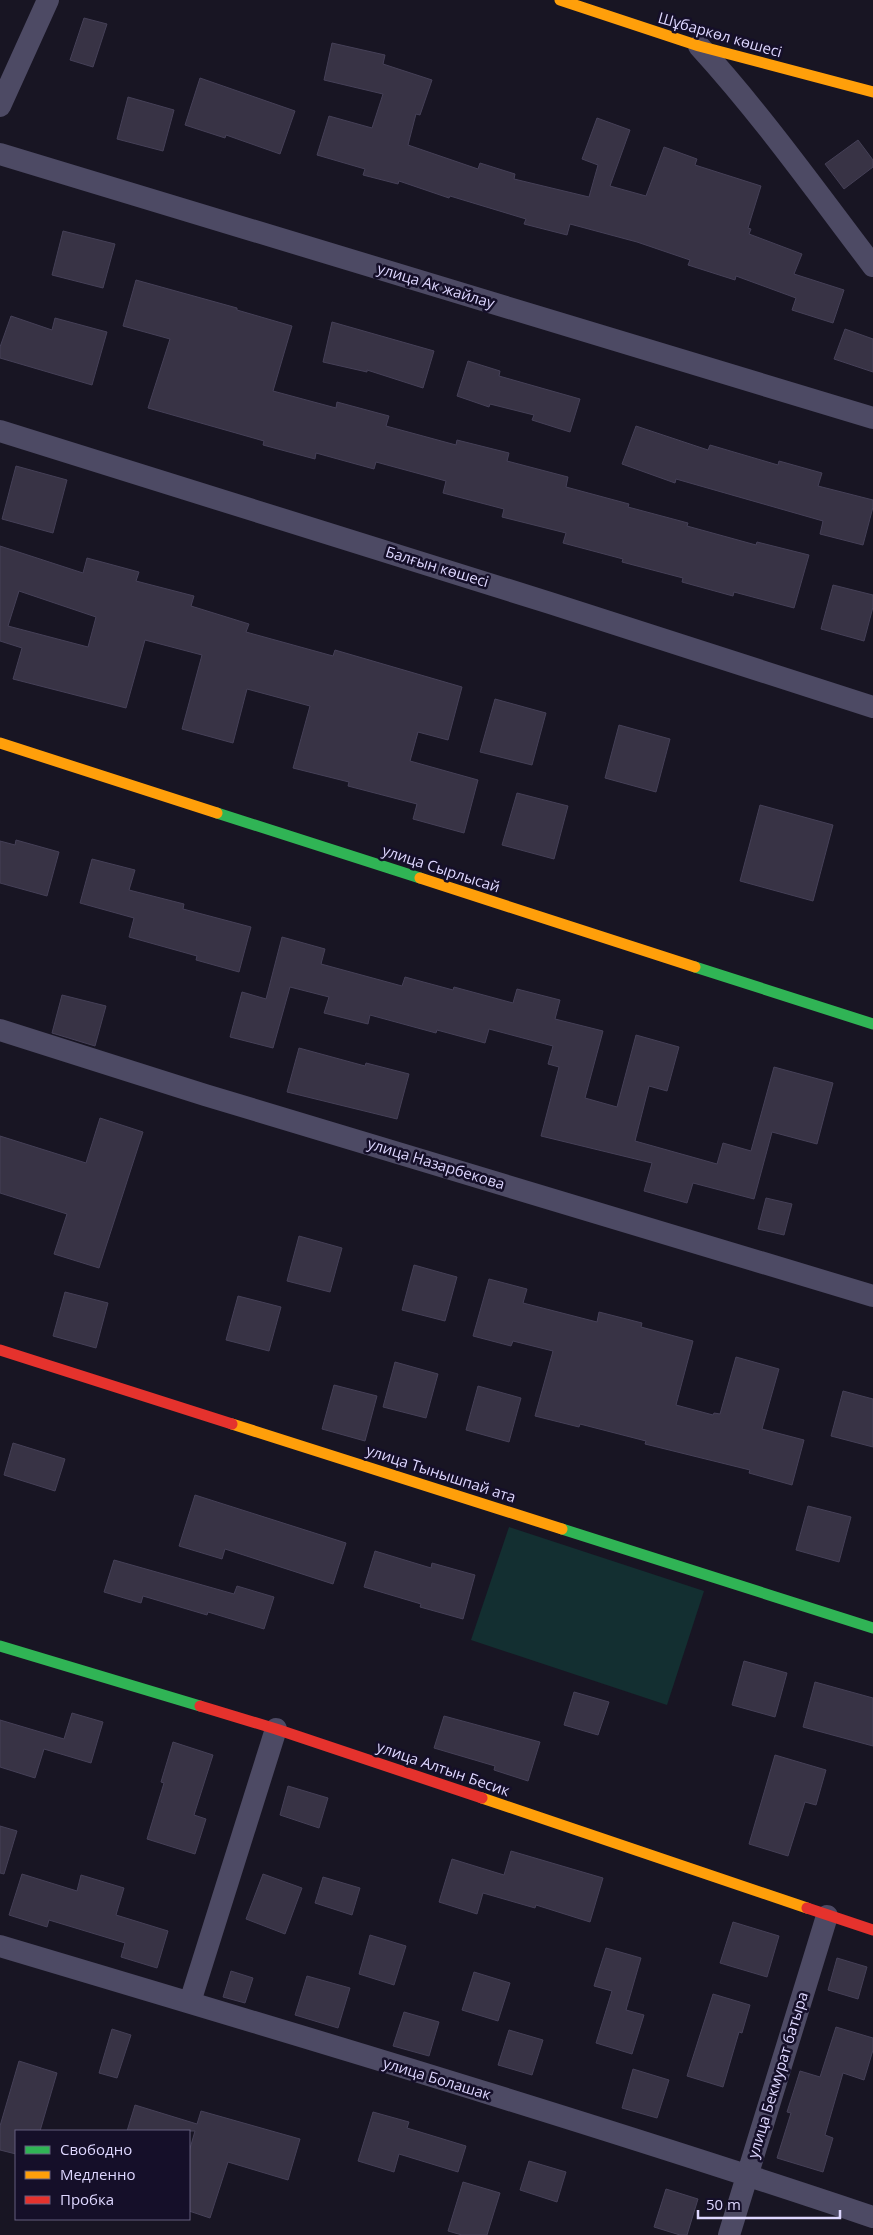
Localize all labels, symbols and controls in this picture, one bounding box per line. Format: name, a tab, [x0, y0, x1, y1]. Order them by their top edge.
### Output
street label: Шұбаркөл көшесі	[656, 7, 785, 61]
street label: улица Ак жайлау	[375, 258, 498, 313]
street label: Балғын көшесі	[383, 541, 491, 591]
street label: улица Сырлысай	[380, 840, 503, 896]
street label: улица Назарбекова	[365, 1133, 507, 1193]
street label: улица Тынышпай ата	[364, 1439, 519, 1507]
street label: улица Алтын Бесик	[374, 1736, 513, 1800]
street label: улица Бекмурат батыра	[742, 1989, 812, 2160]
street label: улица Болашак	[381, 2052, 494, 2104]
legend	[15, 2130, 190, 2220]
text: Свободно	[60, 2139, 132, 2159]
text: Медленно	[60, 2164, 136, 2184]
scale bar	[698, 2188, 840, 2220]
text: Пробка	[60, 2189, 114, 2209]
text: 50 m	[706, 2194, 741, 2214]

